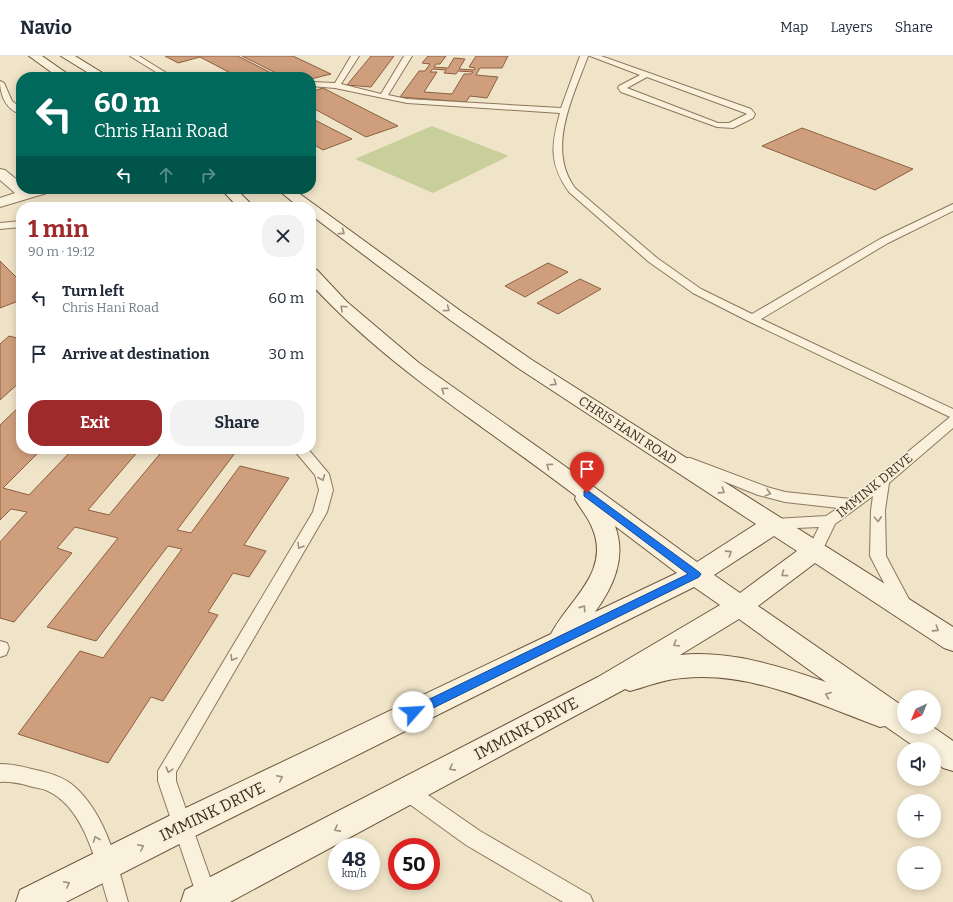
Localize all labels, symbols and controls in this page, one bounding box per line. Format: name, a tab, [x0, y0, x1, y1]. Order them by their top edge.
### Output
text: Navio	[20, 16, 72, 39]
text: Map	[780, 19, 808, 36]
text: Layers	[830, 19, 873, 36]
text: Share	[895, 19, 933, 36]
text: 60 m	[94, 86, 160, 119]
icon: left	[28, 88, 80, 140]
text: Chris Hani Road	[94, 120, 228, 142]
icon: left	[113, 164, 135, 186]
icon: ahead	[155, 164, 177, 186]
icon: right	[197, 164, 219, 186]
text: 1 min	[28, 215, 89, 243]
button: close	[262, 215, 304, 257]
one-way arrow	[338, 227, 345, 234]
text: 90 m · 19:12	[28, 244, 95, 259]
text: Turn left	[62, 282, 124, 300]
icon: left	[28, 287, 50, 309]
text: 60 m	[268, 289, 304, 307]
text: Chris Hani Road	[62, 300, 159, 315]
one-way arrow	[442, 304, 449, 311]
one-way arrow	[341, 306, 348, 313]
icon: arrive	[28, 343, 50, 365]
text: Arrive at destination	[62, 345, 209, 363]
text: 30 m	[269, 345, 304, 363]
one-way arrow	[550, 378, 557, 385]
one-way arrow	[441, 387, 448, 395]
street label: CHRIS HANI ROAD	[576, 393, 680, 468]
button: Exit	[28, 400, 162, 446]
button: Share	[170, 400, 304, 446]
street label: IMMINK DRIVE	[833, 450, 915, 521]
pin	[570, 452, 604, 493]
icon: arrive	[576, 458, 598, 480]
one-way arrow	[547, 464, 554, 471]
one-way arrow	[317, 473, 325, 481]
one-way arrow	[718, 486, 725, 494]
one-way arrow	[764, 488, 771, 496]
one-way arrow	[874, 516, 883, 522]
one-way arrow	[297, 542, 304, 549]
one-way arrow	[724, 551, 731, 558]
one-way arrow	[781, 569, 788, 576]
one-way arrow	[578, 606, 585, 613]
one-way arrow	[932, 625, 939, 632]
one-way arrow	[673, 640, 680, 647]
one-way arrow	[231, 654, 238, 661]
north arrow	[897, 690, 941, 734]
map controls	[897, 690, 941, 890]
position arrow	[392, 691, 434, 733]
one-way arrow	[825, 692, 832, 700]
street label: IMMINK DRIVE	[471, 693, 581, 764]
button: sound	[897, 742, 941, 786]
one-way arrow	[449, 763, 456, 771]
one-way arrow	[165, 767, 174, 774]
one-way arrow	[276, 775, 284, 783]
street label: IMMINK DRIVE	[156, 778, 268, 845]
button: +	[897, 794, 941, 838]
one-way arrow	[334, 824, 341, 832]
one-way arrow	[93, 835, 101, 843]
speed limit sign: 50	[388, 838, 440, 890]
one-way arrow	[137, 844, 144, 852]
button: −	[897, 846, 941, 890]
text: 48	[342, 847, 366, 871]
text: km/h	[342, 868, 366, 880]
one-way arrow	[62, 882, 70, 889]

